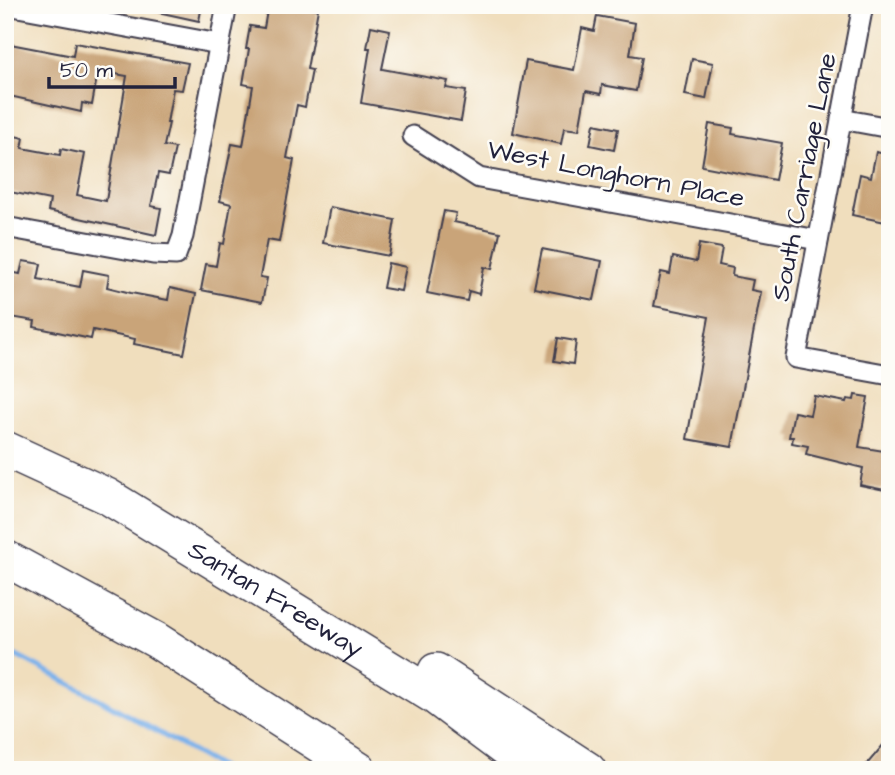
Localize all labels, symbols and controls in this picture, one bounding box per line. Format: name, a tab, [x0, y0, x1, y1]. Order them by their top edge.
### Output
scale bar	[49, 46, 175, 90]
street label: South Carriage Lane	[762, 50, 848, 305]
text: 50 m	[60, 56, 114, 85]
street label: West Longhorn Place	[484, 131, 748, 219]
street label: Santan Freeway	[181, 532, 370, 668]

